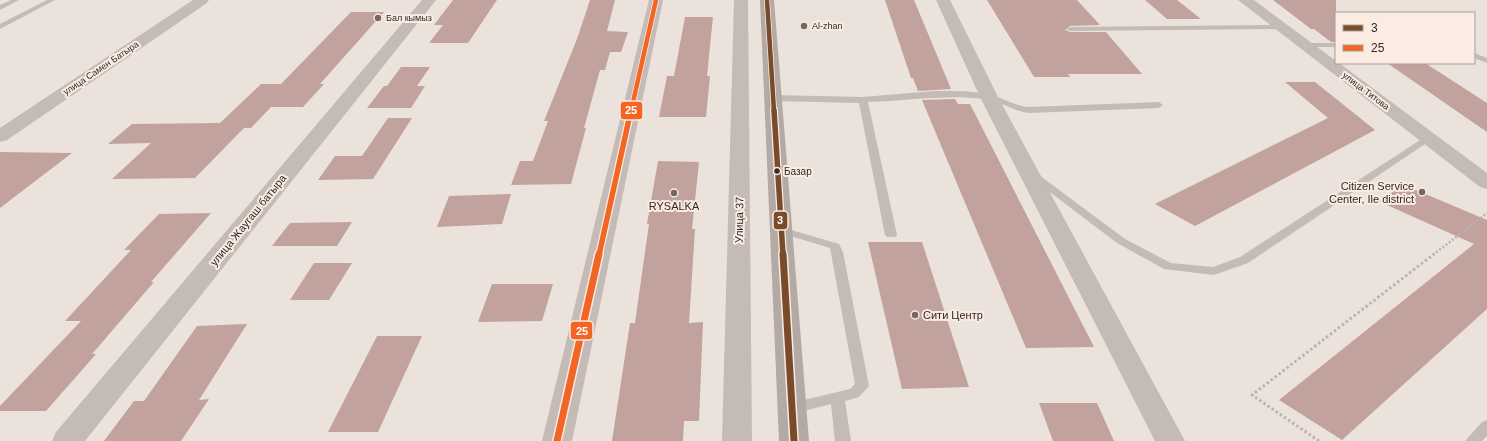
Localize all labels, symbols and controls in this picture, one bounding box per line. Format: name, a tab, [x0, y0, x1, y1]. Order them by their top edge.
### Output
legend	[1335, 12, 1475, 64]
marker: Бал кымыз	[373, 13, 383, 23]
place label: Бал кымыз	[386, 13, 432, 23]
marker: Al-zhan	[799, 21, 809, 31]
place label: Al-zhan	[812, 21, 843, 31]
text: 3	[1371, 21, 1378, 35]
street label: улица Самен Батыра	[61, 39, 141, 97]
text: 25	[1371, 41, 1385, 55]
street label: улица Титова	[1341, 70, 1391, 112]
line badge: 25	[620, 101, 643, 120]
text: 25	[625, 104, 637, 116]
marker: Базар	[772, 166, 782, 176]
place label: Базар	[784, 166, 812, 177]
street label: улица Жаугаш батыра	[207, 171, 289, 268]
place label: Citizen Service Center, Ile district	[1329, 180, 1414, 205]
marker: Citizen Service Center, Ile district	[1417, 187, 1427, 197]
marker: RYSALKA	[669, 188, 679, 198]
street label: Улица 37	[733, 197, 745, 243]
place label: RYSALKA	[649, 200, 700, 212]
line badge: 3	[773, 211, 788, 230]
text: 3	[777, 214, 783, 226]
place label: Сити Центр	[923, 309, 983, 321]
marker: Сити Центр	[910, 310, 920, 320]
line badge: 25	[570, 321, 593, 340]
text: 25	[576, 325, 588, 337]

